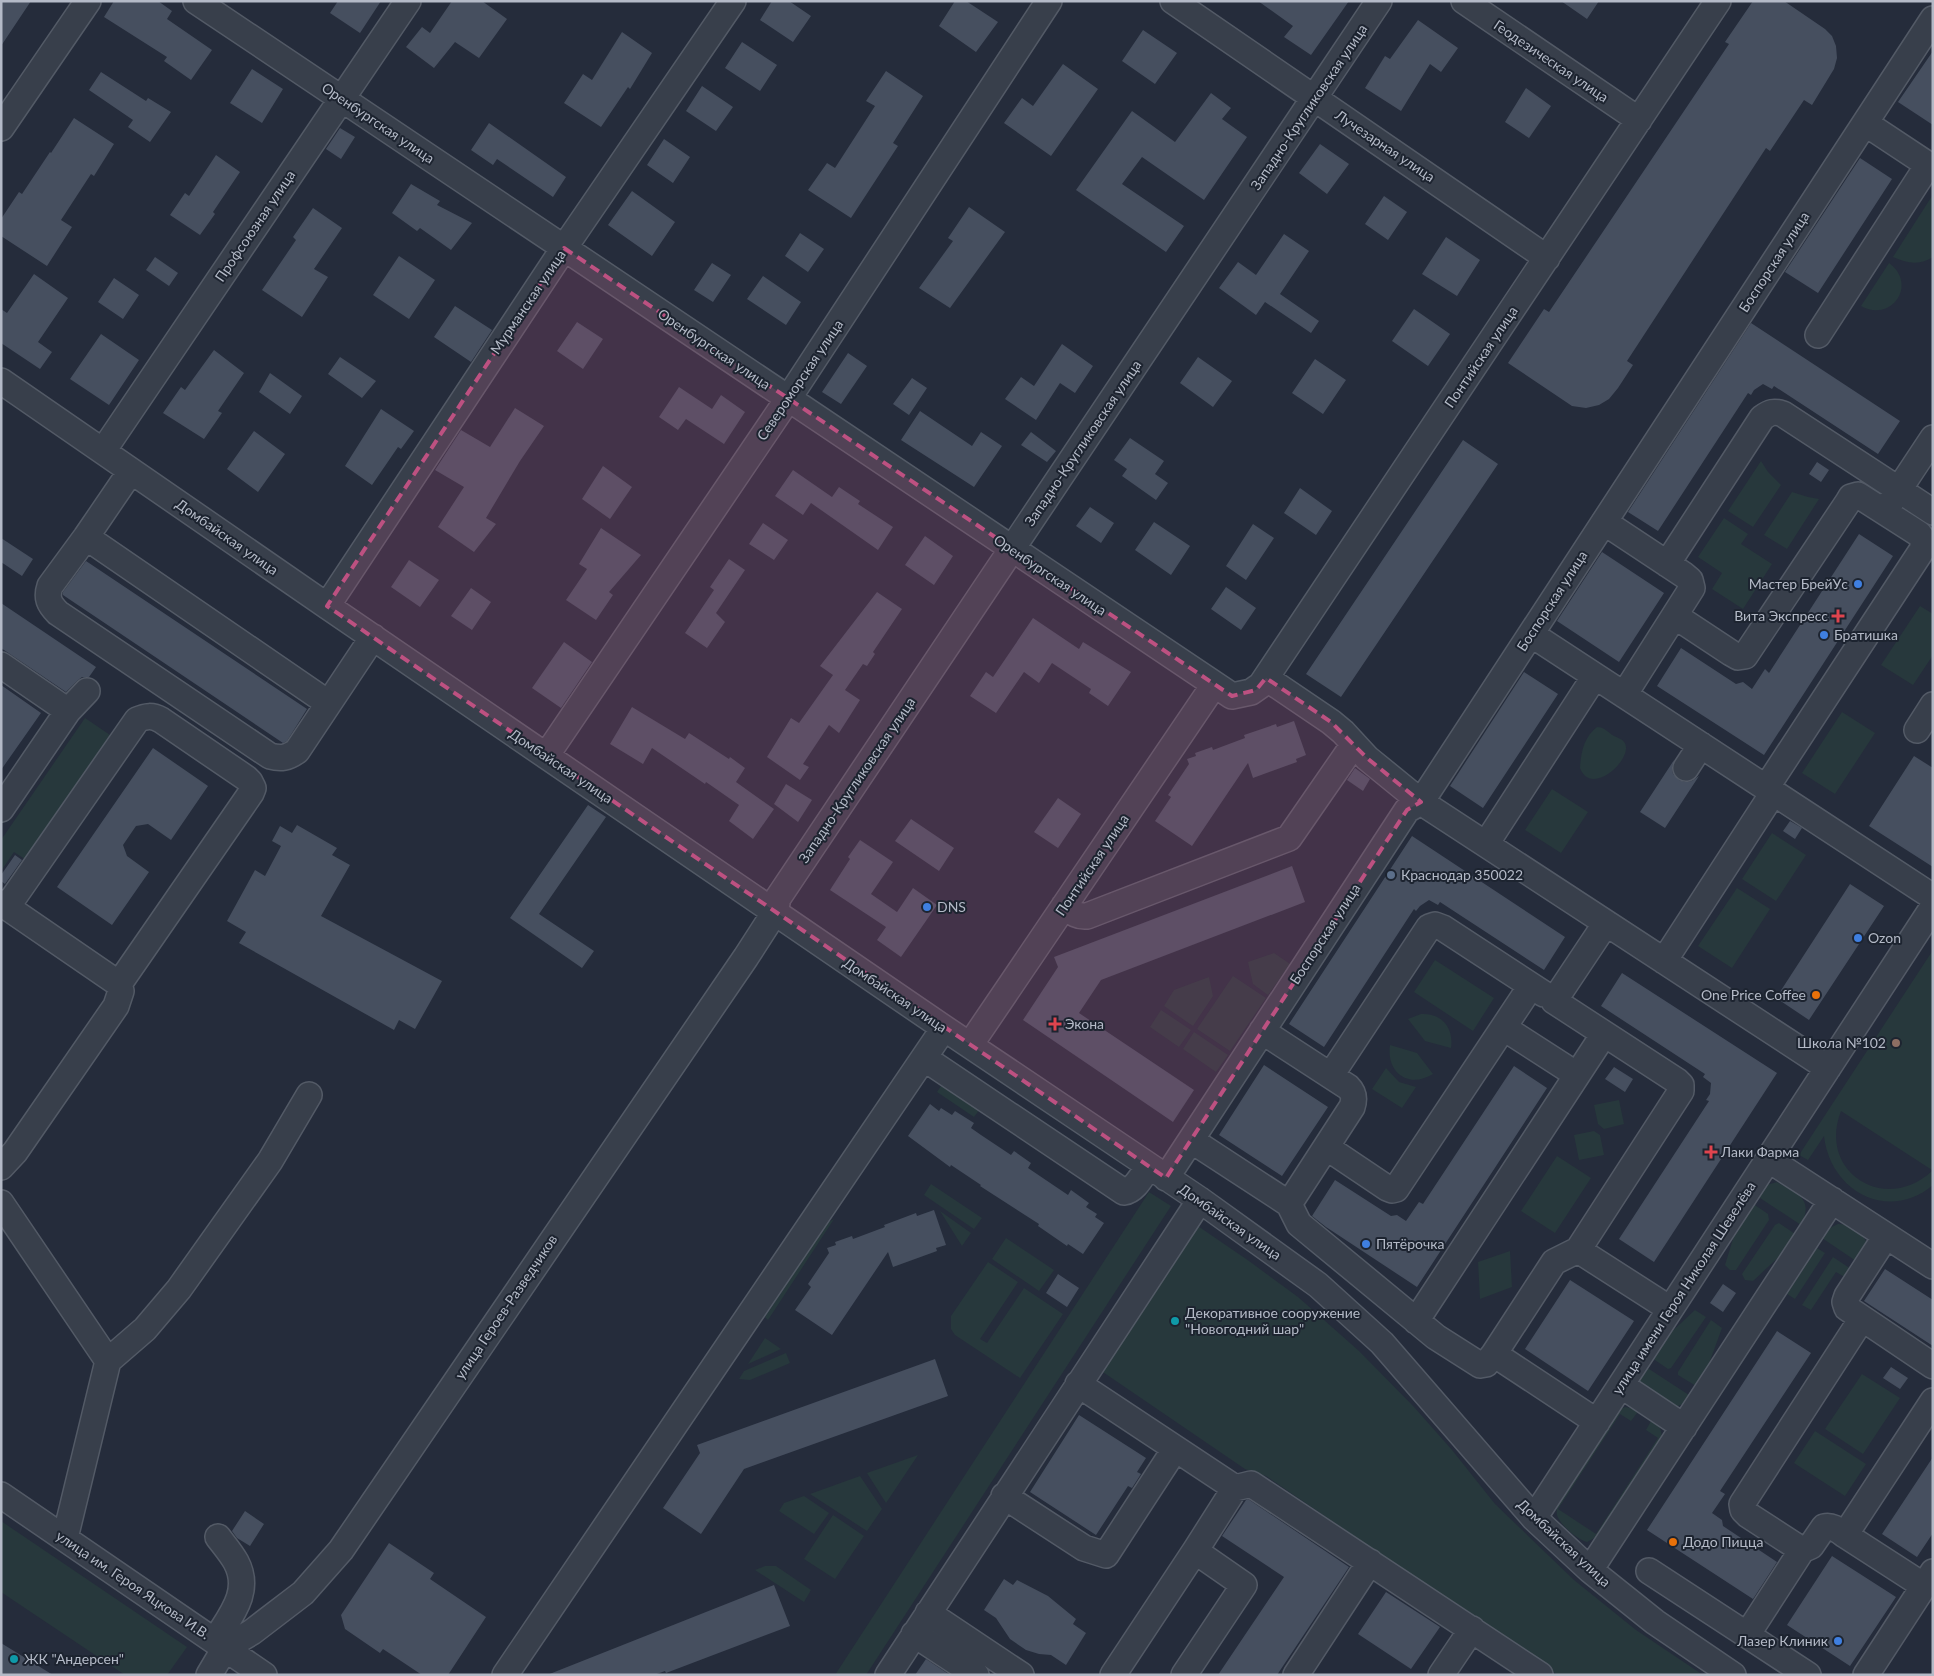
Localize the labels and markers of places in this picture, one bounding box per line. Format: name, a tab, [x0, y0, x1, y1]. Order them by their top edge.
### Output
place label: Мастер БрейУc	[1749, 575, 1848, 592]
marker: Мастер БрейУc	[1852, 578, 1864, 590]
place label: Вита Экспресс	[1734, 607, 1828, 624]
marker: Вита Экспресс	[1832, 610, 1844, 622]
place label: Братишка	[1834, 626, 1898, 643]
marker: Братишка	[1818, 629, 1830, 641]
place label: Краснодар 350022	[1401, 866, 1523, 883]
marker: Краснодар 350022	[1385, 869, 1397, 881]
place label: DNS	[937, 898, 966, 915]
marker: DNS	[921, 901, 933, 913]
place label: Ozon	[1868, 929, 1901, 946]
marker: Ozon	[1852, 932, 1864, 944]
place label: One Price Coffee	[1701, 986, 1806, 1003]
marker: One Price Coffee	[1810, 989, 1822, 1001]
place label: Экона	[1065, 1015, 1104, 1032]
marker: Экона	[1049, 1018, 1061, 1030]
place label: Школа №102	[1797, 1034, 1886, 1051]
marker: Школа №102	[1890, 1037, 1902, 1049]
place label: Лаки Фарма	[1720, 1143, 1799, 1160]
marker: Лаки Фарма	[1705, 1146, 1717, 1158]
place label: Пятёрочка	[1376, 1235, 1444, 1252]
marker: Пятёрочка	[1360, 1238, 1372, 1250]
place label: Декоративное сооружение "Новогодний шар"	[1185, 1304, 1360, 1337]
marker: Декоративное сооружение "Новогодний шар"	[1169, 1315, 1181, 1327]
place label: Додо Пицца	[1683, 1533, 1763, 1550]
marker: Додо Пицца	[1667, 1536, 1679, 1548]
place label: Лазер Клиник	[1736, 1632, 1829, 1649]
marker: Лазер Клиник	[1832, 1635, 1844, 1647]
place label: ЖК "Андерсен"	[24, 1650, 124, 1667]
marker: ЖК "Андерсен"	[8, 1653, 20, 1665]

